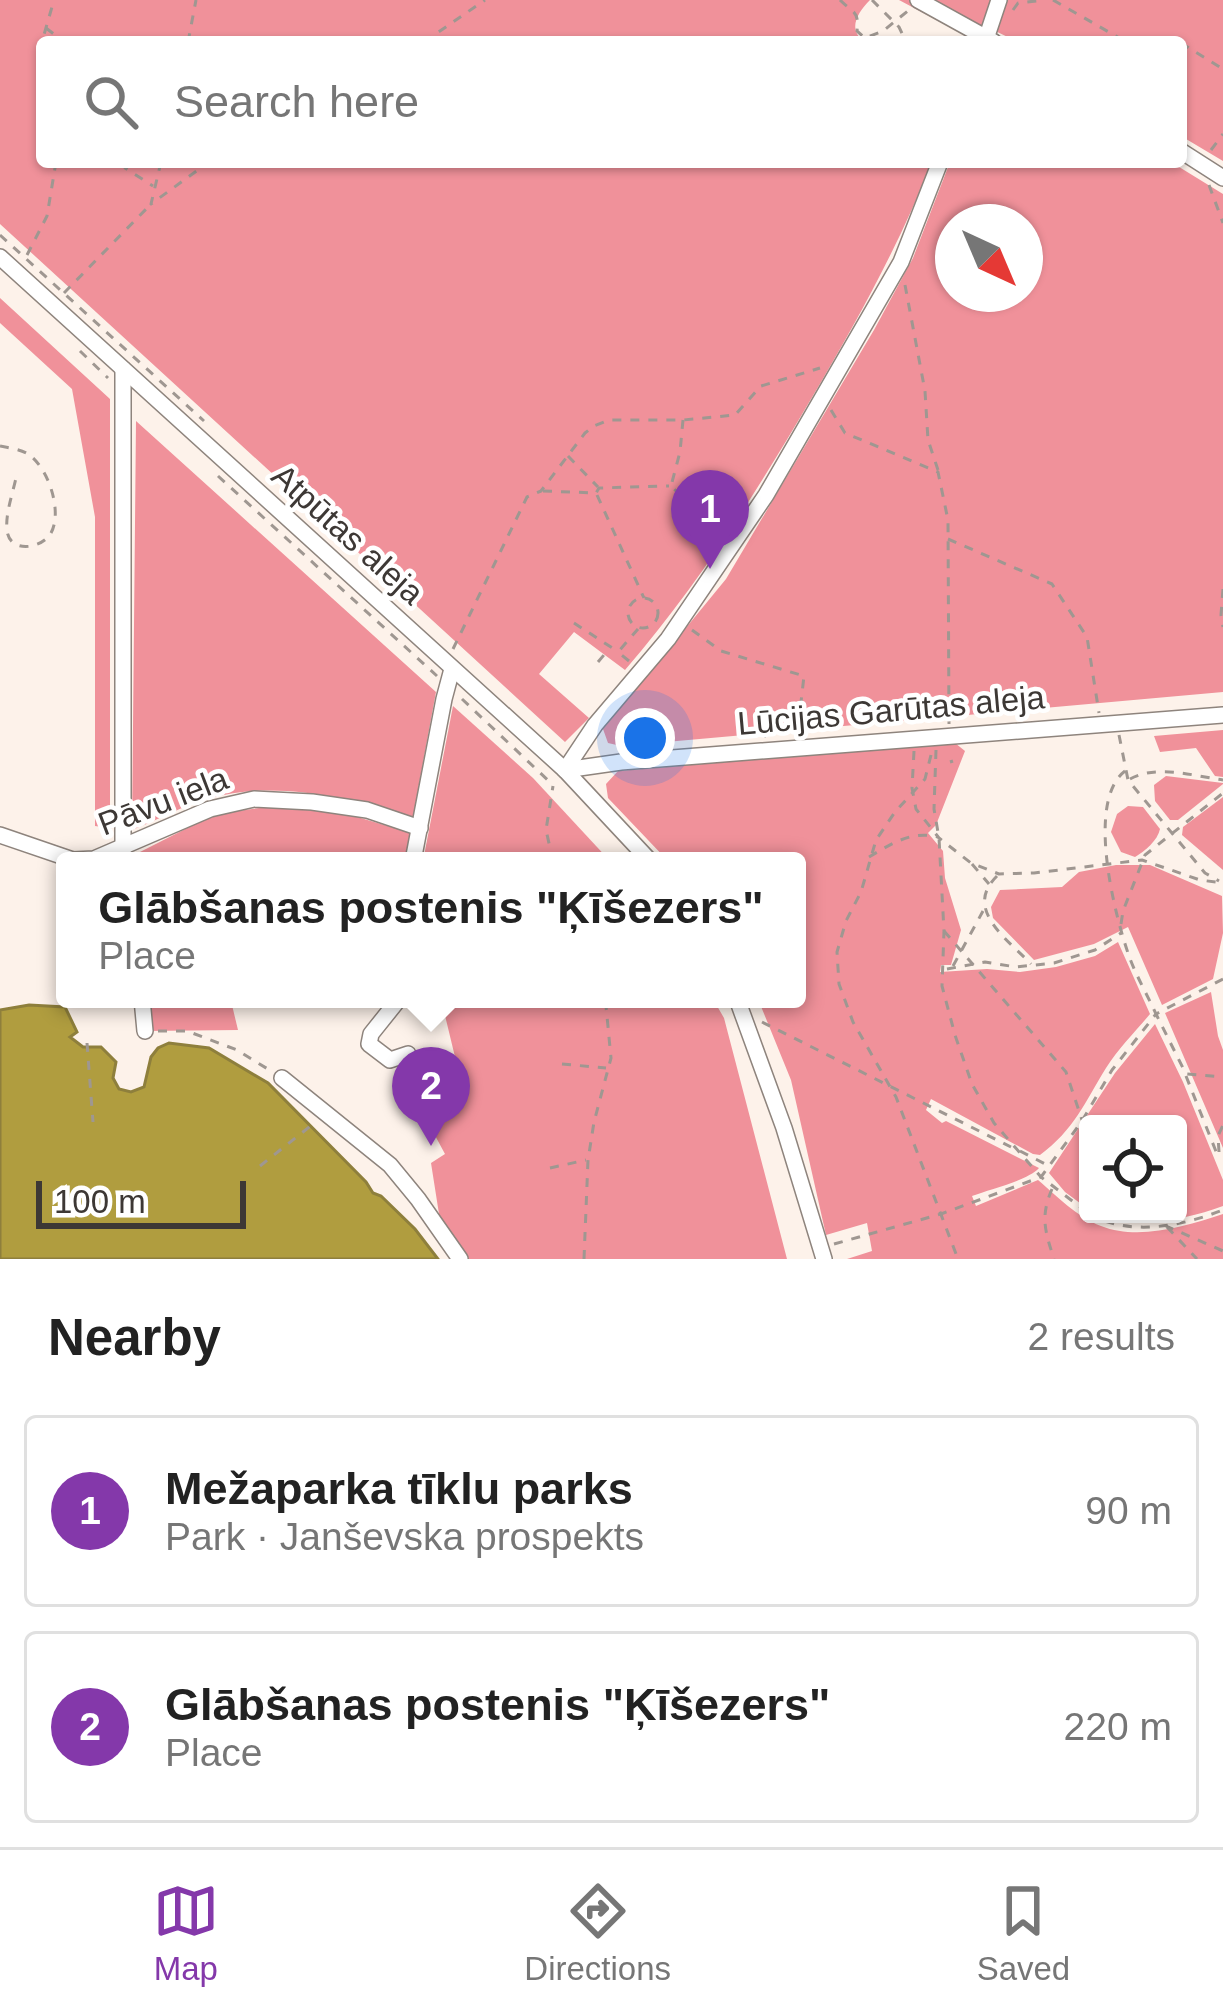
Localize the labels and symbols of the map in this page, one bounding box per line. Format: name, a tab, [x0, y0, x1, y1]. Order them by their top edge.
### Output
north arrow	[935, 204, 1043, 312]
street label: Atpūtas aleja	[265, 456, 432, 612]
pin: 1	[671, 470, 749, 569]
street label: Lūcijas Garūtas aleja	[736, 678, 1047, 742]
your location	[615, 708, 675, 768]
street label: Pāvu iela	[93, 759, 234, 843]
pin: 2	[392, 1047, 470, 1146]
scale bar	[36, 1175, 246, 1228]

